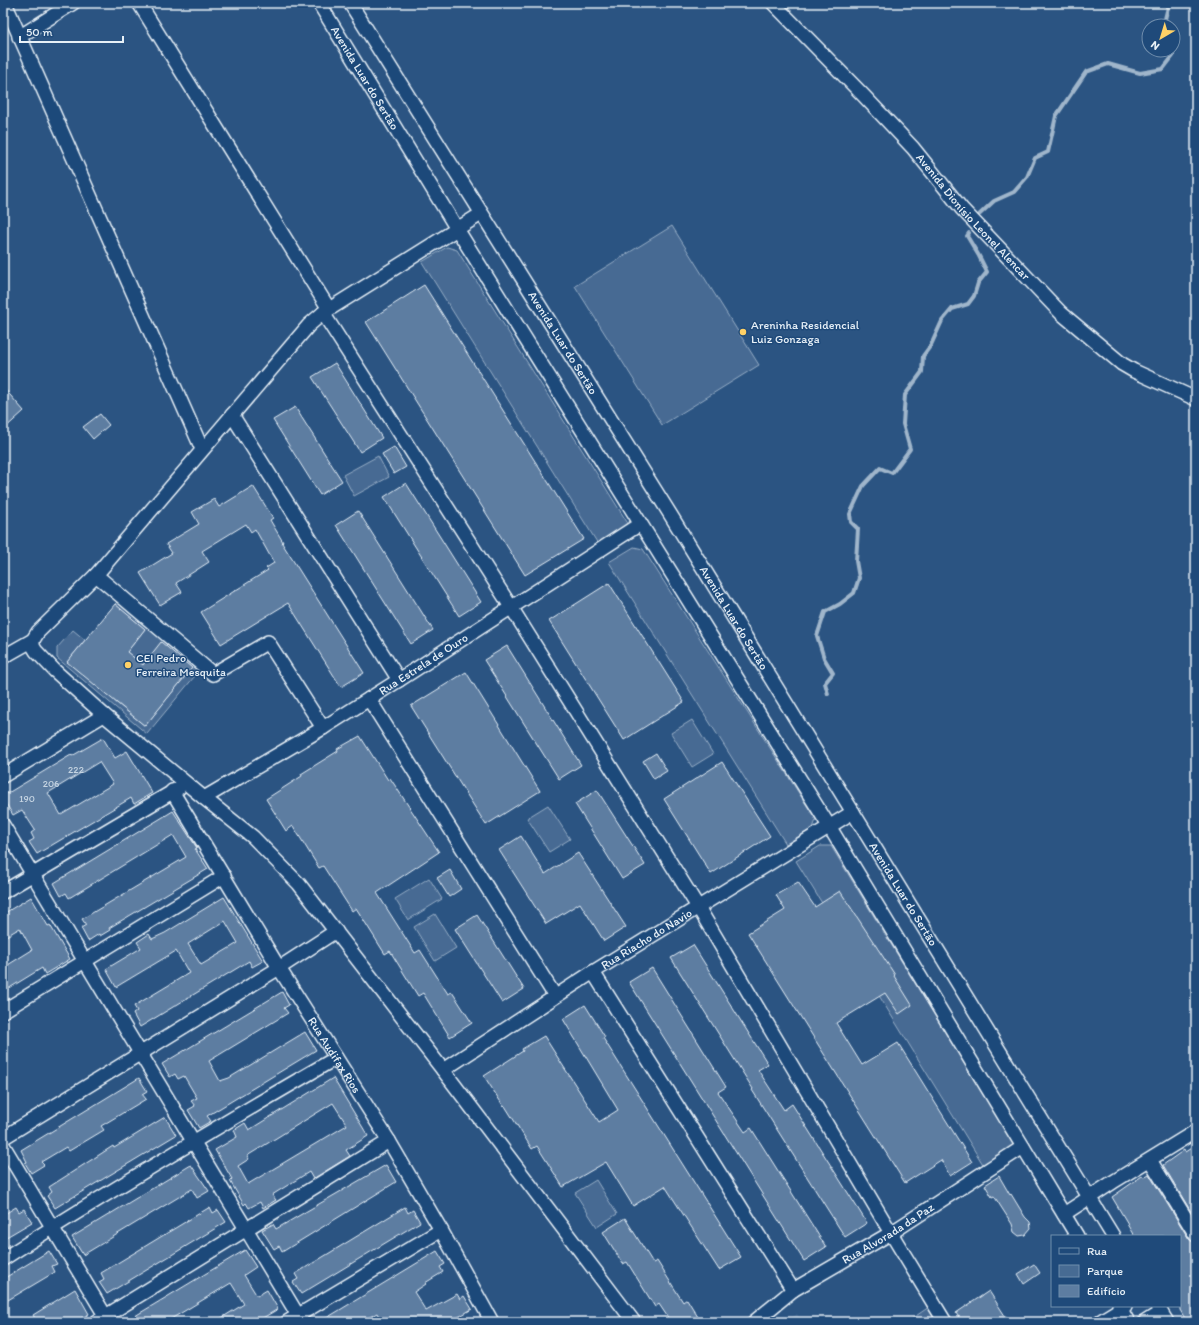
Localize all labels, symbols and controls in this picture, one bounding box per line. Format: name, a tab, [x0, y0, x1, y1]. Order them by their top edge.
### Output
scale bar	[20, 18, 123, 44]
north arrow	[1141, 18, 1181, 58]
street label: Avenida Luar do Sertão	[328, 24, 402, 133]
text: 50 m	[26, 25, 52, 39]
text: N	[1148, 38, 1162, 53]
street label: Avenida Dionísio Leonel Alencar	[913, 151, 1033, 283]
street label: Avenida Luar do Sertão	[525, 289, 600, 397]
place label: Areninha Residencial Luiz Gonzaga	[751, 318, 860, 346]
marker: Areninha Residencial Luiz Gonzaga	[738, 327, 748, 337]
street label: Avenida Luar do Sertão	[697, 564, 771, 672]
street label: Rua Estrela de Ouro	[376, 630, 470, 698]
place label: CEI Pedro Ferreira Mesquita	[136, 651, 226, 679]
marker: CEI Pedro Ferreira Mesquita	[123, 660, 133, 670]
house number: 222	[68, 763, 85, 776]
house number: 206	[43, 777, 59, 790]
house number: 190	[19, 792, 35, 805]
street label: Avenida Luar do Sertão	[866, 840, 940, 949]
street label: Rua Riacho do Navio	[598, 906, 695, 972]
street label: Rua Audifax Rios	[305, 1014, 364, 1096]
street label: Rua Alvorada da Paz	[840, 1200, 937, 1267]
legend	[1051, 1235, 1181, 1307]
text: Rua	[1087, 1244, 1107, 1258]
text: Parque	[1087, 1264, 1123, 1278]
text: Edifício	[1087, 1284, 1126, 1298]

